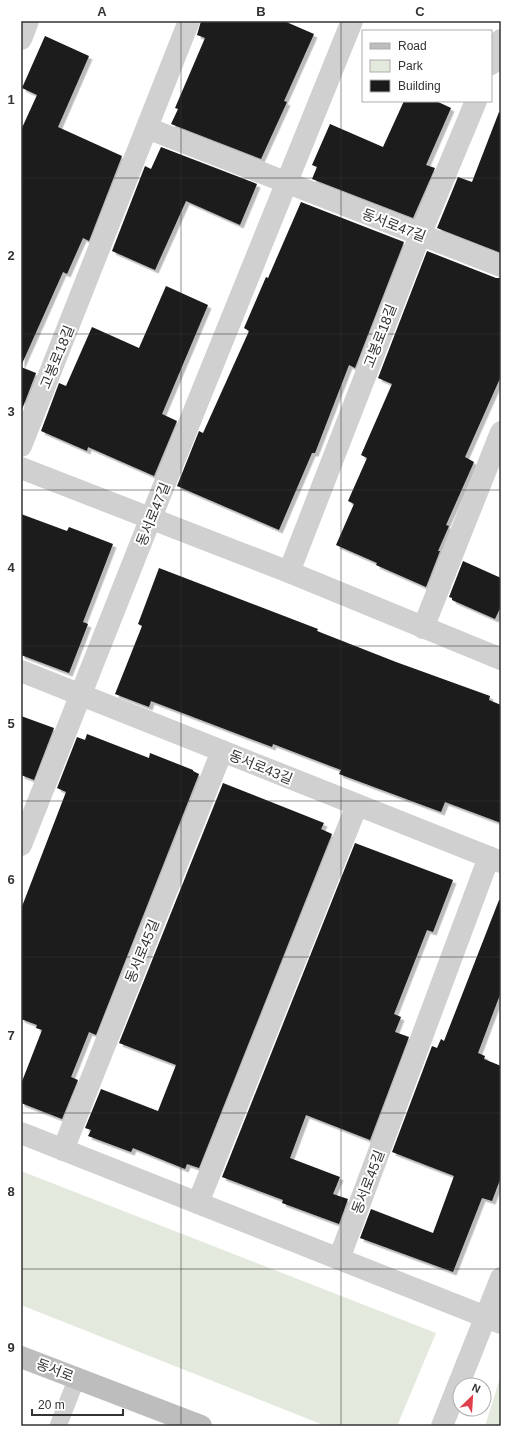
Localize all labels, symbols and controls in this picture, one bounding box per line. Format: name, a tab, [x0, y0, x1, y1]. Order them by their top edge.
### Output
text: A	[97, 4, 107, 19]
text: B	[256, 4, 266, 19]
text: C	[415, 4, 425, 19]
legend	[362, 30, 492, 102]
text: Road	[398, 39, 427, 53]
text: Park	[398, 59, 424, 73]
text: Building	[398, 79, 441, 93]
text: 1	[7, 92, 15, 107]
street label: 동서로47길	[360, 206, 428, 244]
text: 2	[7, 248, 15, 263]
street label: 고봉로18길	[361, 302, 399, 370]
street label: 고봉로18길	[37, 323, 77, 391]
text: 3	[7, 404, 15, 419]
street label: 동서로47길	[133, 480, 173, 548]
text: 4	[7, 560, 15, 575]
text: 5	[7, 716, 15, 731]
street label: 동서로43길	[227, 747, 295, 787]
text: 6	[7, 872, 15, 887]
street label: 동서로45길	[122, 917, 162, 985]
text: 7	[7, 1028, 15, 1043]
street label: 동서로45길	[349, 1148, 387, 1216]
text: 8	[7, 1184, 15, 1199]
text: 9	[7, 1340, 15, 1355]
street label: 동서로	[34, 1356, 76, 1384]
north arrow	[452, 1377, 492, 1417]
text: N	[470, 1381, 482, 1395]
scale bar	[32, 1391, 123, 1417]
text: 20 m	[38, 1398, 65, 1412]

